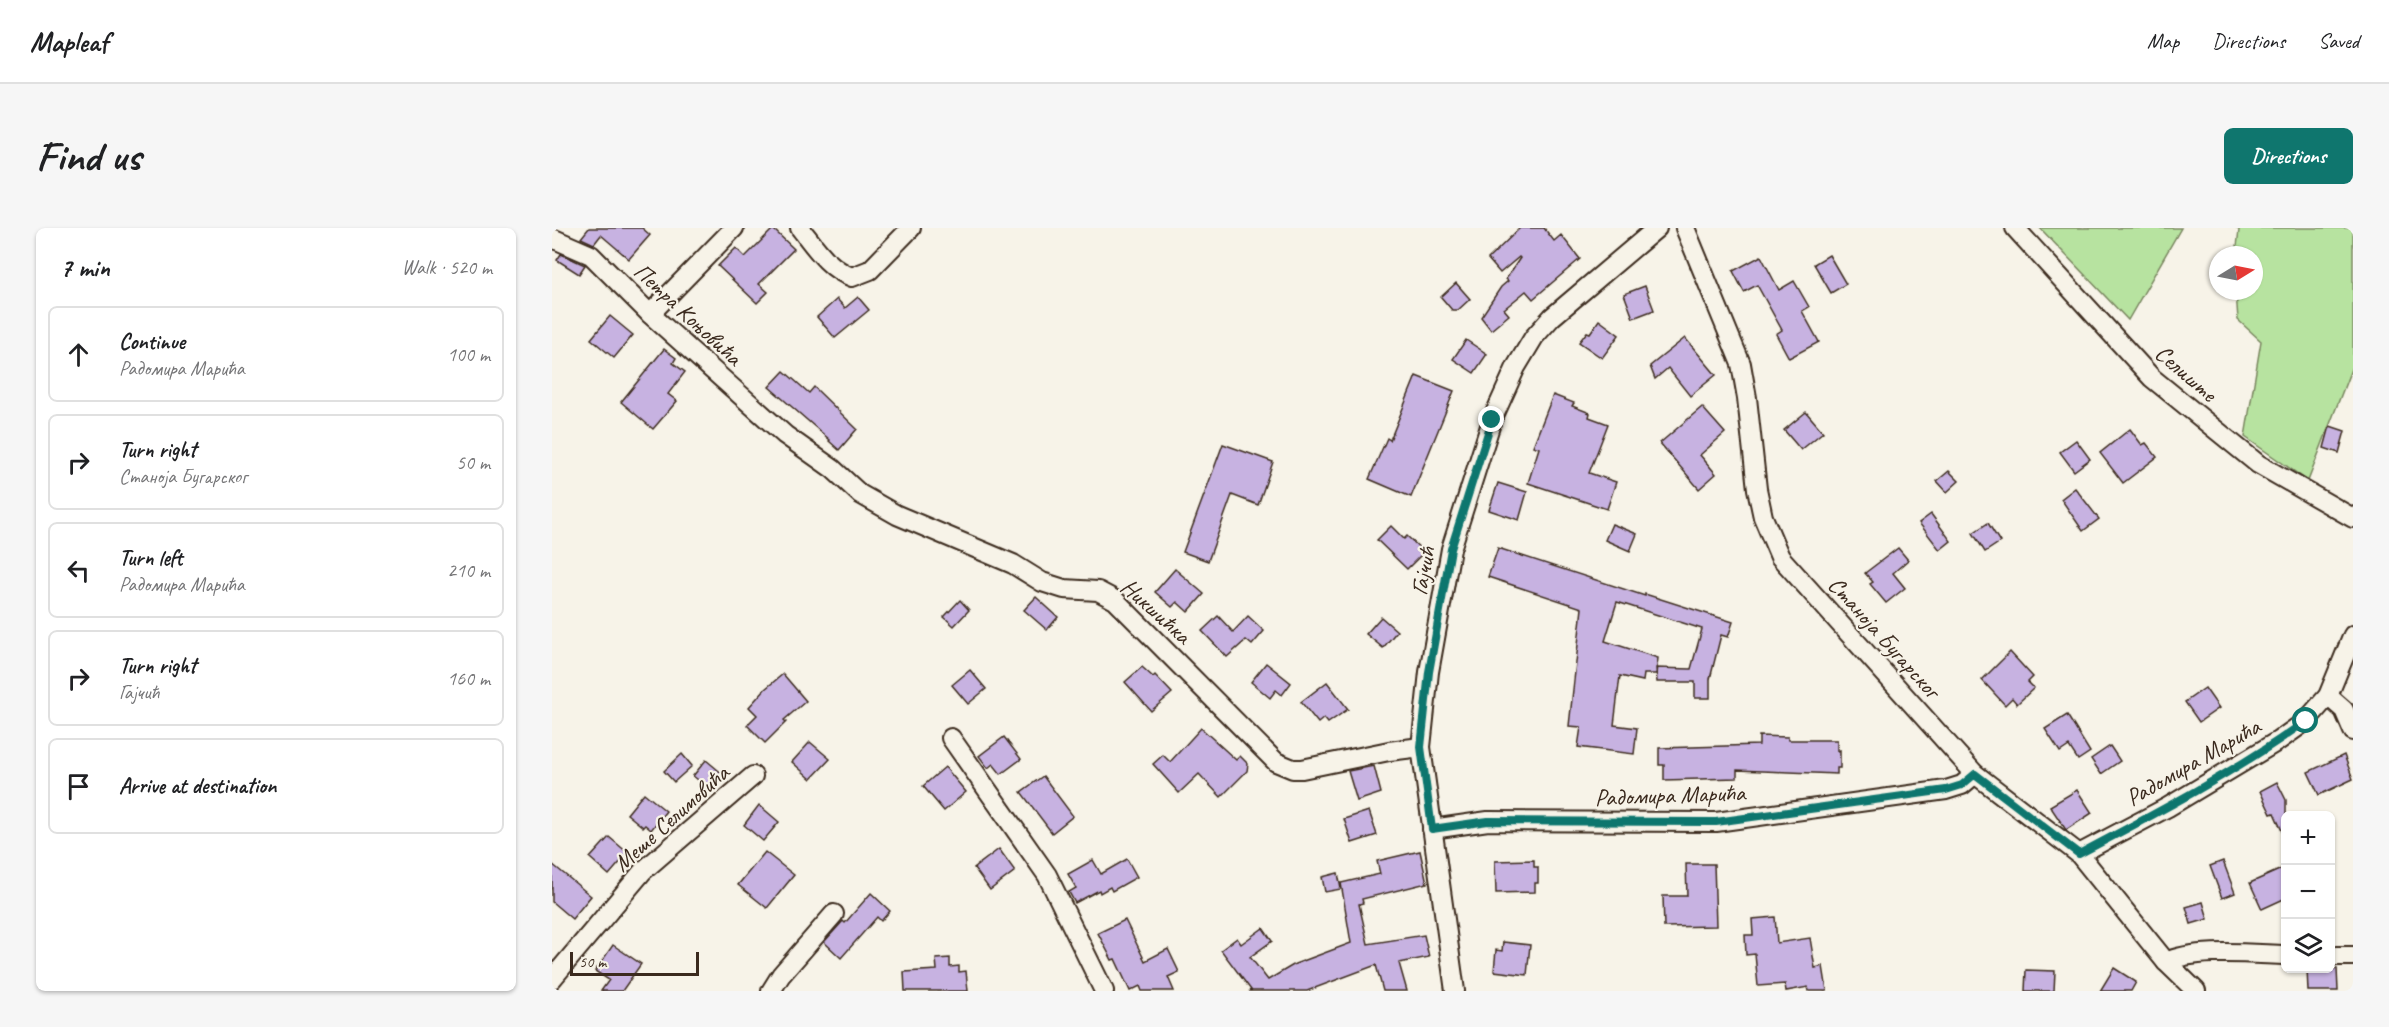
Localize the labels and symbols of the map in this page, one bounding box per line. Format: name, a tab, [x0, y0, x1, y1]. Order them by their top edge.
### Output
north arrow	[2209, 246, 2263, 300]
street label: Петра Коњовића	[627, 256, 750, 373]
street label: Селиште	[2149, 338, 2225, 410]
route end	[1478, 406, 1504, 432]
street label: Гајчић	[1404, 543, 1443, 598]
street label: Станоја Бугарског	[1822, 570, 1949, 706]
street label: Никшићка	[1115, 572, 1199, 651]
route start	[2292, 707, 2318, 733]
street label: Радомира Марића	[2120, 711, 2267, 813]
street label: Меше Селимовића	[607, 757, 736, 878]
street label: Радомира Марића	[1594, 777, 1747, 813]
scale bar	[570, 949, 699, 976]

